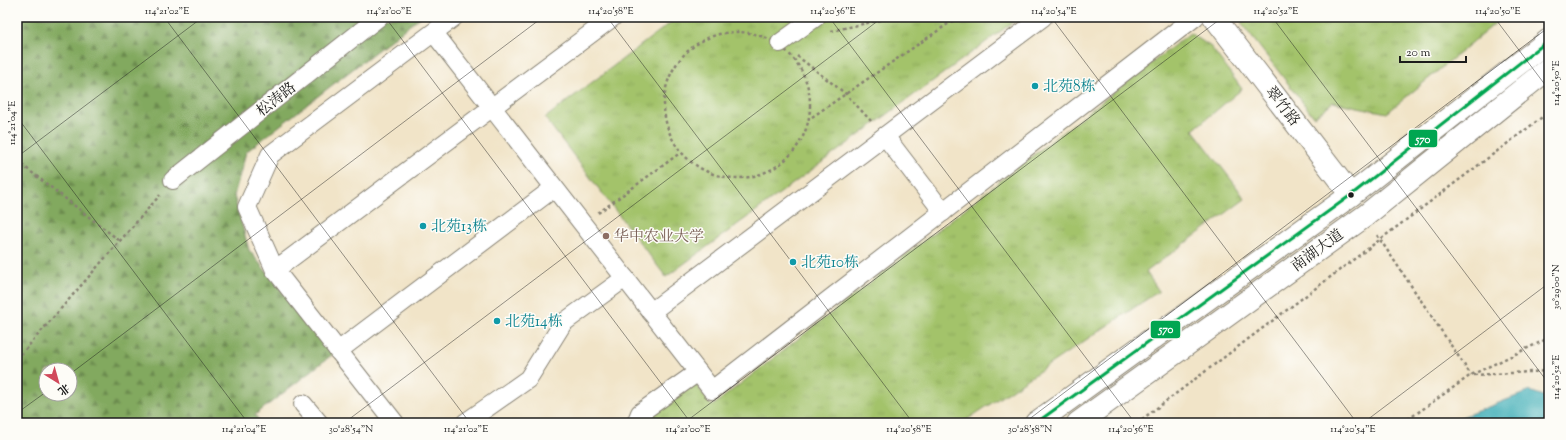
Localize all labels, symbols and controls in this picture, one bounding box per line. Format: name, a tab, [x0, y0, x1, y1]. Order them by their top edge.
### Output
text: 114°21'02"E	[145, 4, 189, 19]
text: 114°21'00"E	[367, 4, 412, 19]
text: 114°20'58"E	[588, 4, 634, 19]
text: 114°20'56"E	[810, 4, 856, 19]
text: 114°20'54"E	[1031, 4, 1077, 19]
text: 114°20'52"E	[1254, 4, 1298, 19]
text: 114°20'50"E	[1475, 4, 1521, 19]
scale bar	[1400, 38, 1466, 64]
text: 20 m	[1406, 44, 1431, 62]
text: 114°20'50"E	[1549, 60, 1564, 106]
place label: 北苑8栋	[1043, 77, 1096, 98]
street label: 松涛路	[253, 78, 301, 122]
marker: 北苑8栋	[1030, 81, 1040, 91]
street label: 翠竹路	[1260, 83, 1304, 131]
text: 114°21'04"E	[5, 101, 20, 145]
line badge: 570	[1408, 129, 1438, 148]
text: 570	[1415, 132, 1431, 148]
unlabelled marker	[1346, 190, 1356, 200]
place label: 北苑13栋	[431, 217, 487, 238]
marker: 北苑13栋	[418, 221, 428, 231]
street label: 南湖大道	[1287, 225, 1348, 277]
place label: 华中农业大学	[614, 227, 704, 248]
marker: 华中农业大学	[601, 231, 611, 241]
place label: 北苑10栋	[801, 253, 859, 274]
marker: 北苑10栋	[788, 257, 798, 267]
text: 30°29'00"N	[1549, 264, 1564, 310]
place label: 北苑14栋	[505, 312, 563, 333]
marker: 北苑14栋	[492, 316, 502, 326]
line badge: 570	[1150, 320, 1181, 339]
text: 570	[1158, 322, 1174, 338]
text: 114°20'52"E	[1549, 355, 1564, 399]
north arrow	[38, 362, 78, 402]
text: 北	[54, 379, 73, 399]
text: 114°21'04"E	[222, 422, 266, 437]
text: 30°28'54"N	[329, 422, 373, 437]
text: 114°21'02"E	[444, 422, 488, 437]
text: 114°21'00"E	[666, 422, 711, 437]
text: 114°20'58"E	[886, 422, 932, 437]
text: 30°28'58"N	[1008, 422, 1052, 437]
text: 114°20'56"E	[1108, 422, 1154, 437]
text: 114°20'54"E	[1330, 422, 1376, 437]

